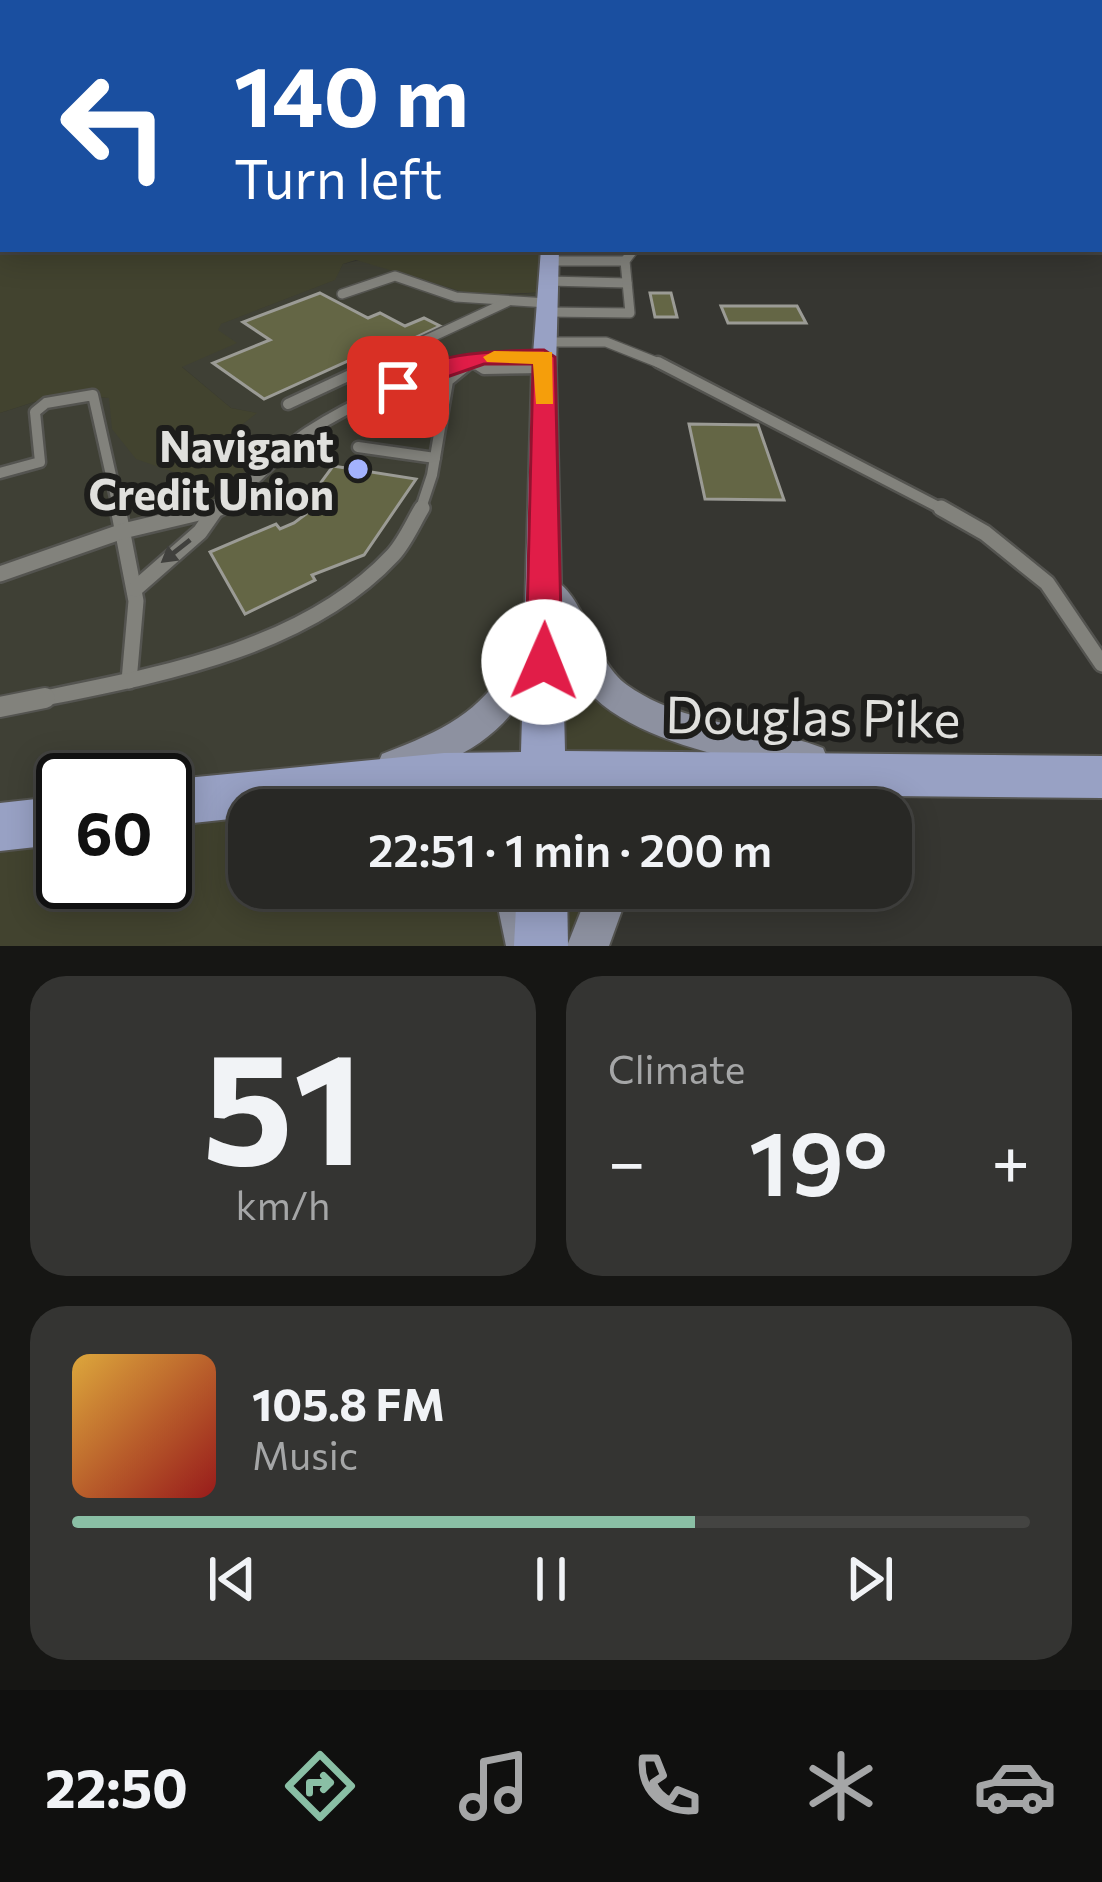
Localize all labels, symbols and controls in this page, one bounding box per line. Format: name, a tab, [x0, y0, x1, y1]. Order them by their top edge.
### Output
text: 140 m	[234, 42, 469, 144]
icon: left	[36, 48, 192, 204]
text: Turn left	[234, 144, 442, 210]
pin	[347, 336, 449, 438]
icon: arrive	[365, 354, 431, 420]
place label: Navigant Credit Union	[88, 419, 334, 519]
marker: Navigant Credit Union	[345, 456, 371, 482]
one-way arrow	[161, 538, 192, 563]
position arrow	[481, 599, 607, 725]
street label: Douglas Pike	[665, 681, 961, 749]
speed limit sign: 60	[36, 753, 192, 909]
text: 22:51 · 1 min · 200 m	[368, 821, 772, 876]
text: 51	[202, 1006, 364, 1197]
text: Climate	[608, 1044, 745, 1092]
text: 19°	[749, 1104, 888, 1215]
text: −	[608, 1119, 646, 1200]
text: +	[991, 1119, 1030, 1200]
text: km/h	[236, 1180, 330, 1228]
text: 105.8 FM	[252, 1375, 445, 1430]
text: Music	[252, 1430, 358, 1478]
icon: previous	[199, 1546, 265, 1612]
icon: pause	[518, 1546, 584, 1612]
icon: next	[837, 1546, 903, 1612]
icon: directions	[278, 1744, 362, 1828]
icon: music	[452, 1744, 536, 1828]
icon: phone	[625, 1744, 709, 1828]
icon: climate	[799, 1744, 883, 1828]
icon: car	[973, 1744, 1057, 1828]
text: 22:50	[45, 1753, 188, 1819]

